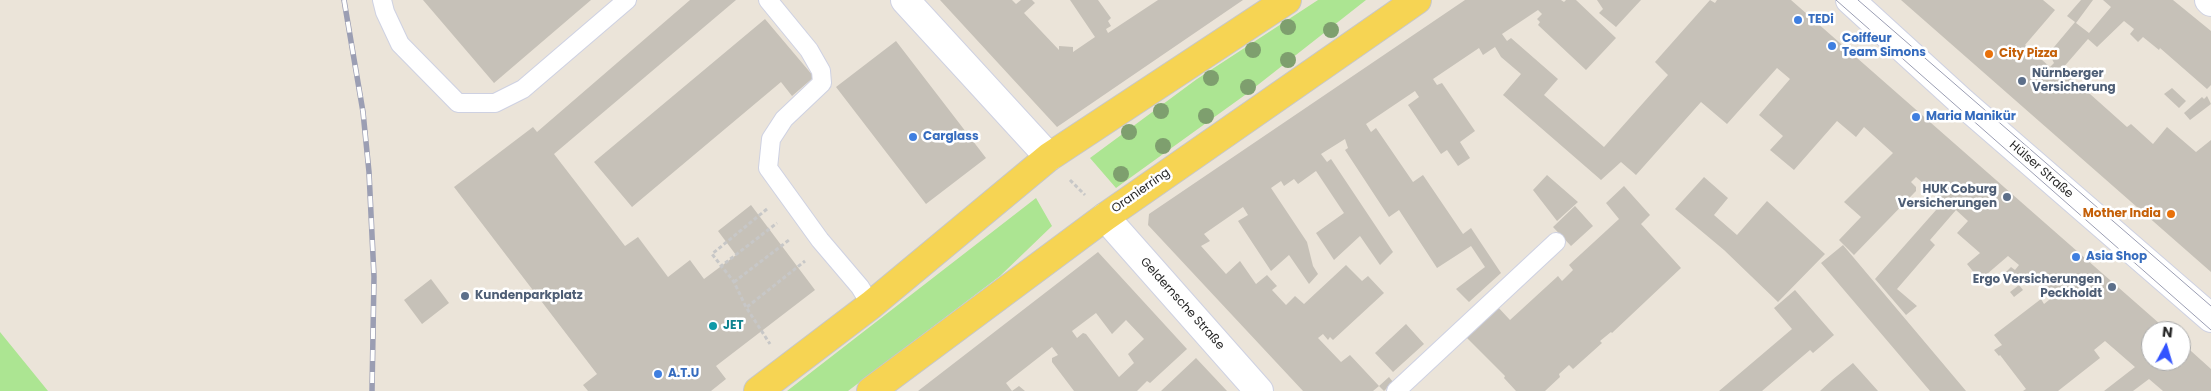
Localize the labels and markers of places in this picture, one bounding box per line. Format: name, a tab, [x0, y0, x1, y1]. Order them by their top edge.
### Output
place label: TEDi	[1808, 13, 1834, 27]
marker: TEDi	[1792, 14, 1804, 26]
place label: Coiffeur Team Simons	[1842, 32, 1926, 60]
marker: Coiffeur Team Simons	[1826, 40, 1838, 52]
place label: City Pizza	[1999, 47, 2058, 61]
marker: City Pizza	[1983, 48, 1995, 60]
place label: Nürnberger Versicherung	[2032, 67, 2116, 95]
marker: Nürnberger Versicherung	[2016, 75, 2028, 87]
place label: Maria Manikür	[1926, 110, 2016, 124]
marker: Maria Manikür	[1910, 111, 1922, 123]
place label: Carglass	[923, 130, 979, 144]
marker: Carglass	[907, 131, 919, 143]
place label: HUK Coburg Versicherungen	[1898, 183, 1997, 211]
marker: HUK Coburg Versicherungen	[2001, 191, 2013, 203]
place label: Mother India	[2083, 207, 2161, 221]
marker: Mother India	[2165, 208, 2177, 220]
place label: Asia Shop	[2086, 250, 2147, 264]
marker: Asia Shop	[2070, 251, 2082, 263]
place label: Ergo Versicherungen Peckholdt	[1973, 273, 2102, 301]
marker: Ergo Versicherungen Peckholdt	[2106, 281, 2118, 293]
place label: Kundenparkplatz	[475, 289, 583, 303]
marker: Kundenparkplatz	[459, 290, 471, 302]
place label: JET	[723, 319, 744, 333]
marker: JET	[707, 320, 719, 332]
place label: A.T.U	[668, 367, 699, 381]
marker: A.T.U	[652, 368, 664, 380]

